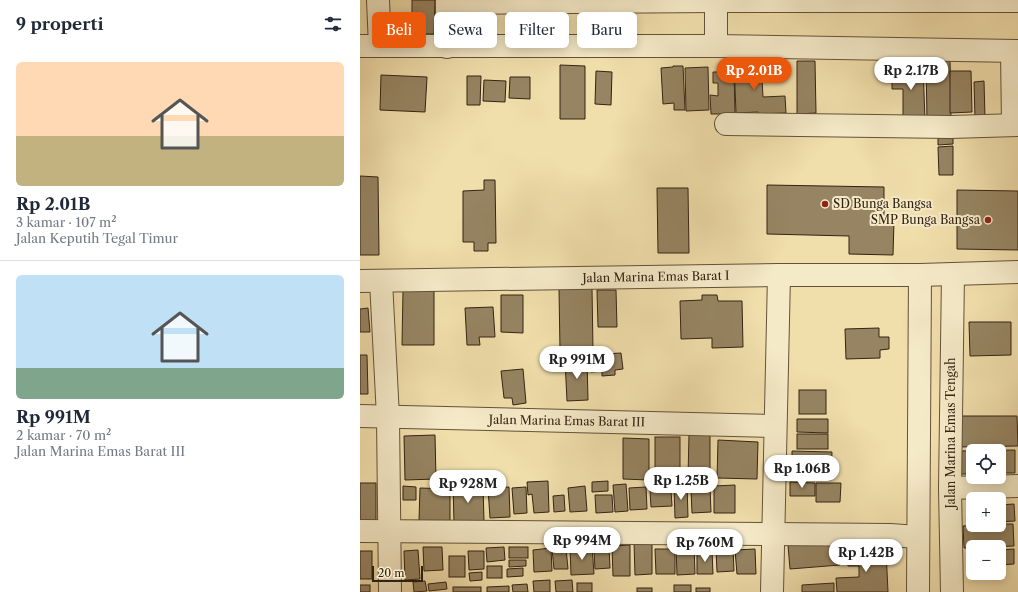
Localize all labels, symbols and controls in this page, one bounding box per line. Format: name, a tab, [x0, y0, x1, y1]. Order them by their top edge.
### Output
chip: Beli	[372, 12, 426, 48]
chip: Sewa	[434, 12, 497, 48]
chip: Filter	[505, 12, 569, 48]
chip: Baru	[577, 12, 637, 48]
icon: filters	[322, 13, 344, 35]
text: 9 properti	[16, 14, 103, 34]
pin: Rp 2.01B	[713, 57, 795, 91]
pin: Rp 2.17B	[870, 57, 952, 91]
text: Rp 2.01B	[726, 62, 782, 78]
text: Rp 2.17B	[883, 62, 939, 78]
icon: home	[144, 88, 216, 160]
text: Rp 2.01B	[16, 194, 90, 214]
place label: SD Bunga Bangsa	[833, 196, 933, 211]
marker: SD Bunga Bangsa	[820, 199, 830, 209]
place label: SMP Bunga Bangsa	[871, 212, 981, 227]
text: 3 kamar · 107 m²	[16, 214, 116, 230]
marker: SMP Bunga Bangsa	[983, 215, 993, 225]
text: Jalan Keputih Tegal Timur	[16, 230, 178, 246]
street label: Jalan Marina Emas Barat I	[580, 268, 730, 285]
icon: home	[144, 301, 216, 373]
pin: Rp 991M	[540, 346, 614, 380]
text: Rp 991M	[548, 351, 606, 367]
street label: Jalan Marina Emas Tengah	[943, 357, 958, 511]
text: Rp 991M	[16, 407, 91, 427]
street label: Jalan Marina Emas Barat III	[487, 412, 645, 429]
text: 2 kamar · 70 m²	[16, 427, 111, 443]
text: Jalan Marina Emas Barat III	[16, 443, 185, 459]
map controls	[966, 444, 1006, 580]
button: locate	[966, 444, 1006, 484]
pin: Rp 1.06B	[761, 455, 843, 489]
text: Rp 1.06B	[774, 460, 831, 476]
pin: Rp 1.25B	[640, 467, 722, 501]
pin: Rp 928M	[431, 470, 505, 504]
text: Rp 1.25B	[653, 472, 709, 488]
text: Rp 928M	[438, 475, 498, 491]
button: +	[966, 492, 1006, 532]
pin: Rp 994M	[545, 527, 619, 561]
pin: Rp 760M	[668, 529, 742, 563]
text: Rp 994M	[553, 532, 612, 548]
text: Rp 760M	[676, 534, 734, 550]
pin: Rp 1.42B	[825, 539, 907, 573]
button: −	[966, 540, 1006, 580]
text: Rp 1.42B	[838, 544, 894, 560]
scale bar	[372, 564, 423, 583]
text: 20 m	[378, 566, 404, 580]

